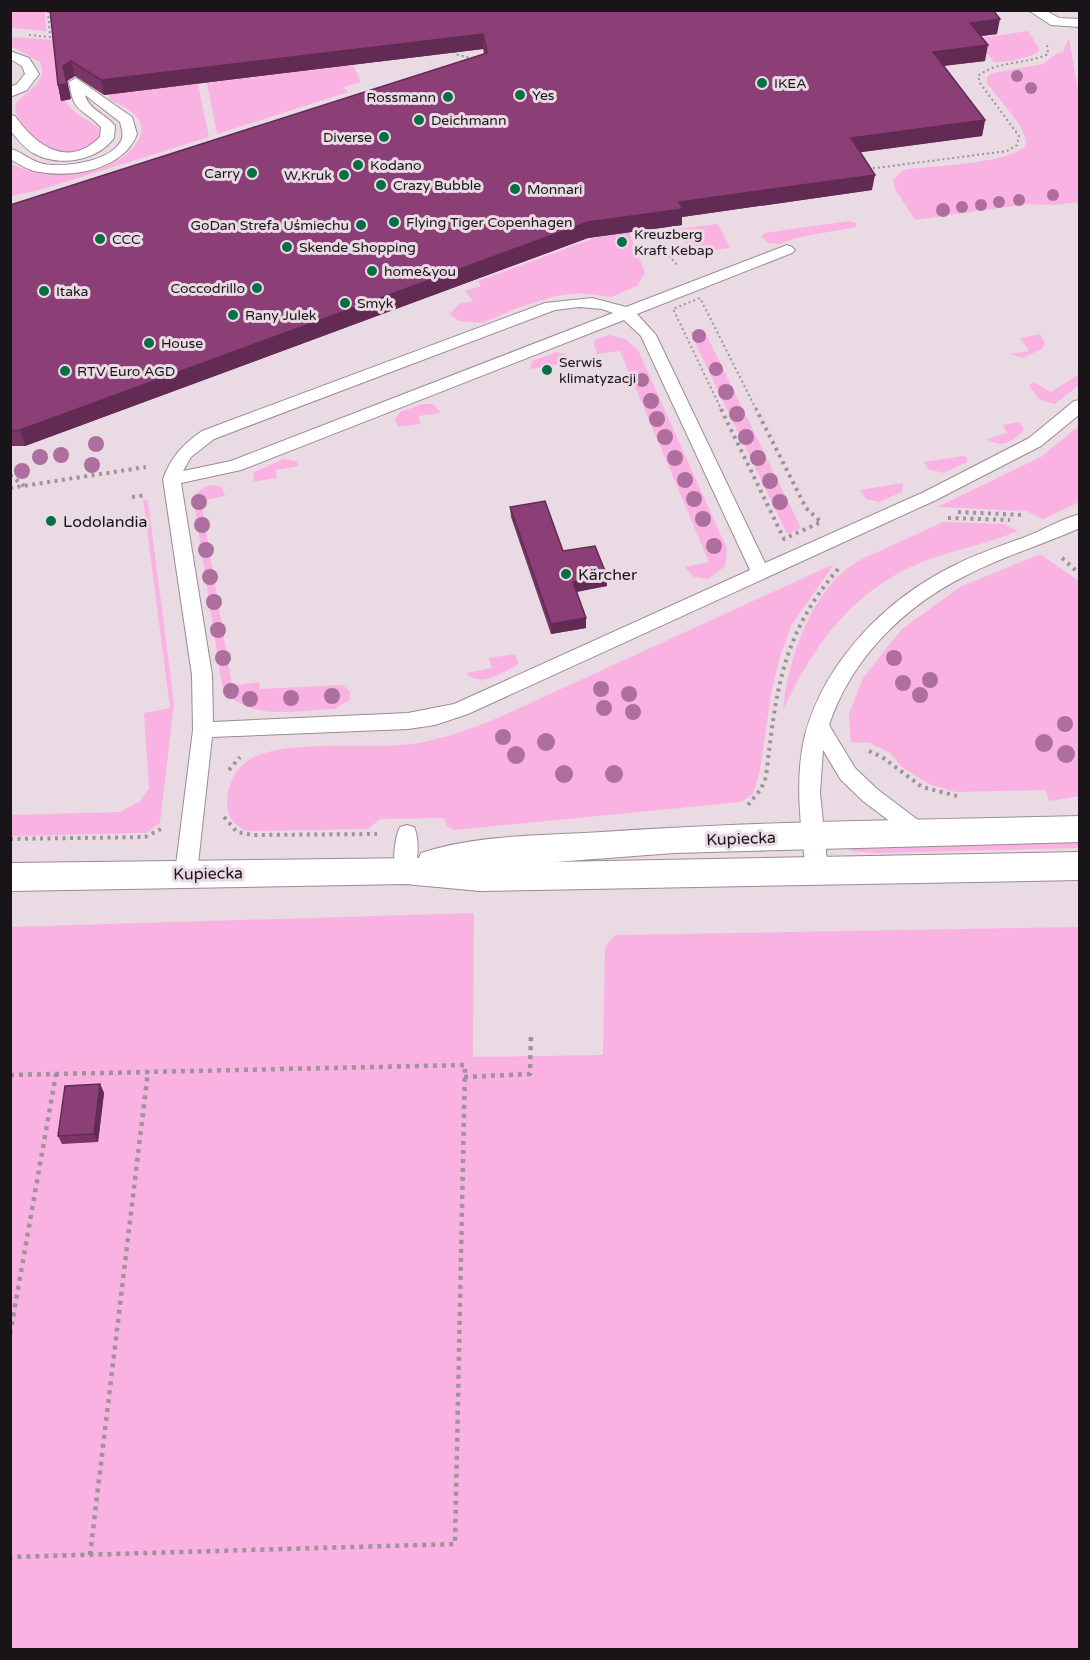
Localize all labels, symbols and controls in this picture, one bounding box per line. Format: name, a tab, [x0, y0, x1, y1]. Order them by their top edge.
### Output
place label: IKEA	[774, 75, 807, 92]
marker: IKEA	[755, 76, 769, 90]
place label: Yes	[532, 87, 555, 104]
marker: Yes	[513, 88, 527, 102]
place label: Rossmann	[366, 89, 436, 106]
marker: Rossmann	[441, 90, 455, 104]
place label: Deichmann	[431, 112, 506, 129]
marker: Deichmann	[412, 113, 426, 127]
place label: Diverse	[323, 129, 372, 146]
marker: Diverse	[377, 130, 391, 144]
place label: Kodano	[370, 157, 422, 174]
marker: Kodano	[351, 158, 365, 172]
place label: Carry	[204, 165, 240, 182]
marker: Carry	[245, 166, 259, 180]
place label: W.Kruk	[284, 167, 332, 184]
marker: W.Kruk	[337, 168, 351, 182]
place label: Crazy Bubble	[393, 177, 481, 194]
marker: Crazy Bubble	[374, 178, 388, 192]
place label: Monnari	[527, 181, 583, 198]
marker: Monnari	[508, 182, 522, 196]
place label: Flying Tiger Copenhagen	[406, 214, 573, 231]
marker: Flying Tiger Copenhagen	[387, 215, 401, 229]
place label: GoDan Strefa Uśmiechu	[190, 217, 349, 234]
marker: GoDan Strefa Uśmiechu	[354, 218, 368, 232]
place label: Kreuzberg Kraft Kebap	[634, 226, 714, 259]
place label: CCC	[112, 231, 141, 248]
marker: CCC	[93, 232, 107, 246]
marker: Kreuzberg Kraft Kebap	[615, 235, 629, 249]
place label: Skende Shopping	[299, 239, 416, 256]
marker: Skende Shopping	[280, 240, 294, 254]
place label: home&you	[384, 263, 456, 280]
marker: home&you	[365, 264, 379, 278]
place label: Coccodrillo	[170, 280, 245, 297]
marker: Coccodrillo	[250, 281, 264, 295]
place label: Itaka	[56, 283, 88, 300]
marker: Itaka	[37, 284, 51, 298]
place label: Smyk	[357, 295, 394, 312]
marker: Smyk	[338, 296, 352, 310]
place label: Rany Julek	[245, 307, 317, 324]
marker: Rany Julek	[226, 308, 240, 322]
place label: House	[161, 335, 203, 352]
marker: House	[142, 336, 156, 350]
place label: Serwis klimatyzacji	[559, 354, 636, 387]
place label: RTV Euro AGD	[77, 363, 175, 380]
marker: Serwis klimatyzacji	[540, 363, 554, 377]
marker: RTV Euro AGD	[58, 364, 72, 378]
place label: Lodolandia	[63, 512, 148, 532]
marker: Lodolandia	[44, 514, 58, 528]
place label: Kärcher	[578, 565, 638, 585]
marker: Kärcher	[559, 567, 573, 581]
street label: Kupiecka	[706, 828, 776, 850]
street label: Kupiecka	[173, 863, 243, 885]

